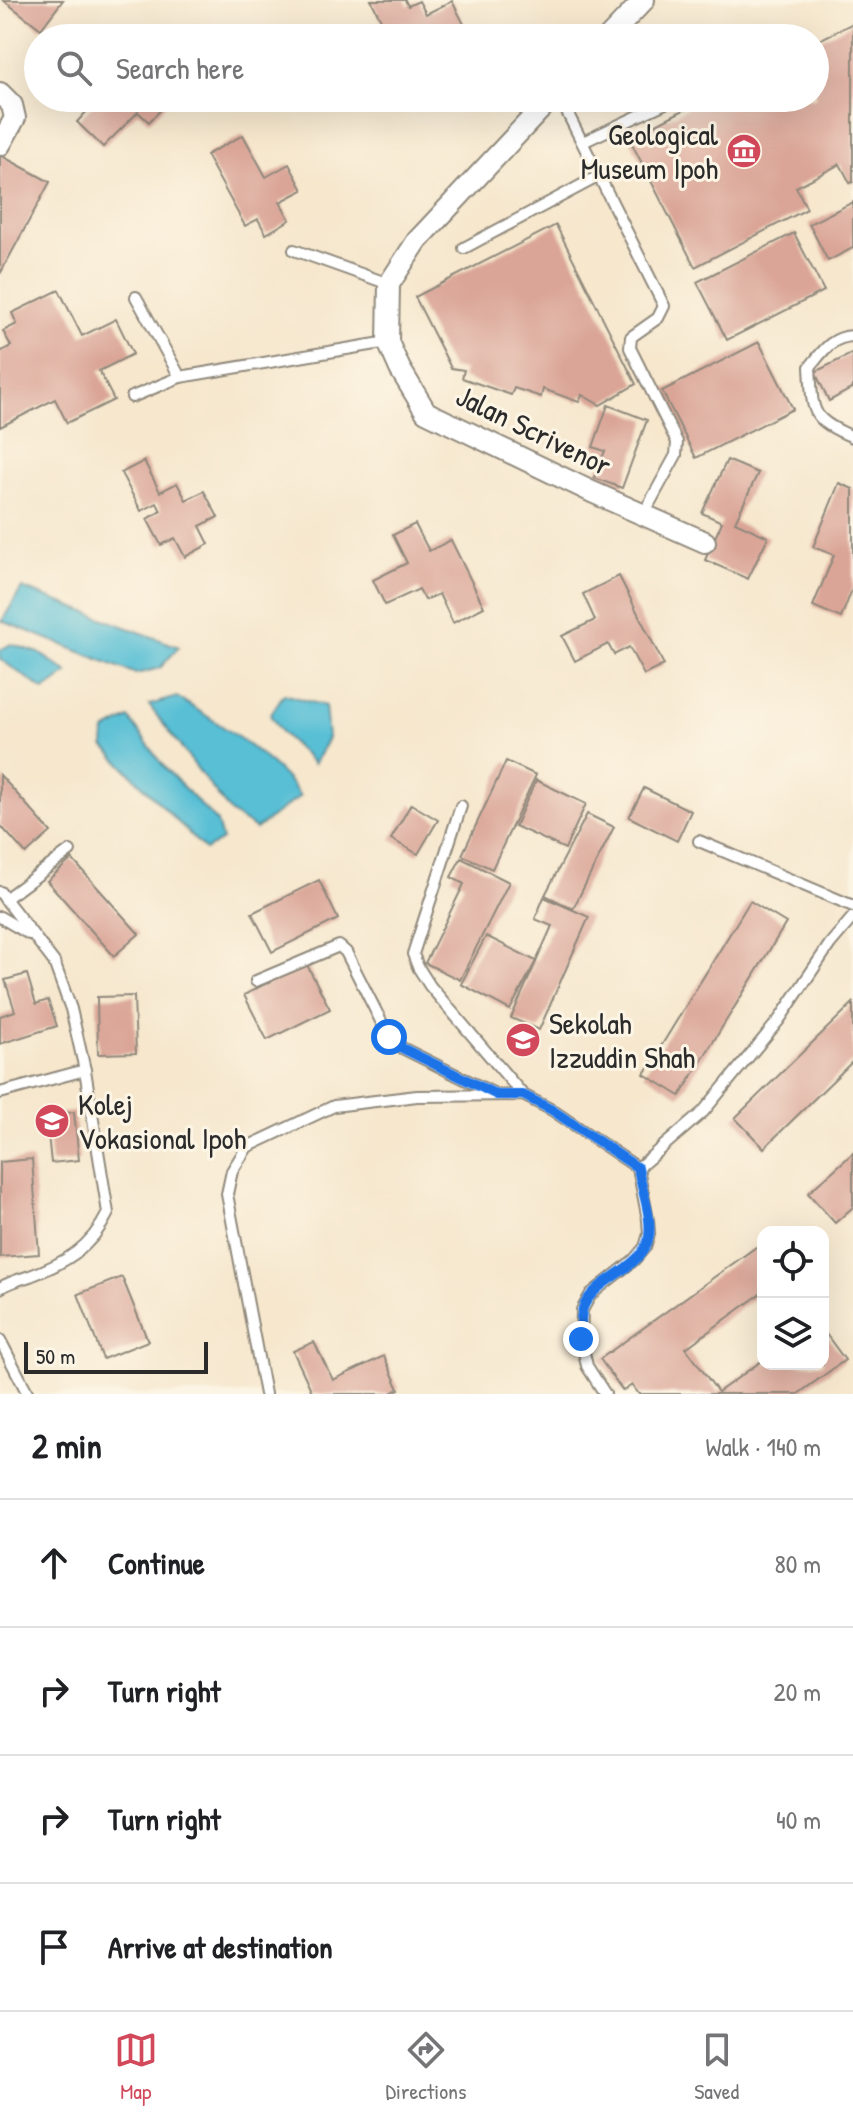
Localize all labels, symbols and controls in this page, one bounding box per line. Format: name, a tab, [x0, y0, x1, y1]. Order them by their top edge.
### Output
search box	[24, 24, 829, 112]
icon: search	[52, 46, 96, 90]
text: Search here	[116, 48, 244, 88]
place label: Geological Museum Ipoh	[581, 114, 718, 188]
museum icon: Geological Museum Ipoh	[725, 132, 763, 170]
street label: Jalan Scrivenor	[450, 375, 619, 485]
place label: Sekolah Izzuddin Shah	[549, 1003, 695, 1077]
route start	[371, 1019, 407, 1055]
school or university icon: Sekolah Izzuddin Shah	[504, 1021, 542, 1059]
place label: Kolej Vokasional Ipoh	[78, 1084, 246, 1158]
school or university icon: Kolej Vokasional Ipoh	[33, 1102, 71, 1140]
map controls	[757, 1226, 829, 1370]
button: locate	[757, 1226, 829, 1298]
button: layers	[757, 1298, 829, 1370]
route end	[563, 1321, 599, 1357]
scale bar	[24, 1338, 208, 1374]
text: 50 m	[36, 1341, 75, 1371]
text: 2 min	[32, 1423, 102, 1469]
text: Walk · 140 m	[705, 1429, 821, 1464]
icon: ahead	[32, 1541, 76, 1585]
text: Continue	[108, 1543, 205, 1583]
text: 80 m	[774, 1546, 821, 1581]
icon: right	[32, 1669, 76, 1713]
text: Turn right	[108, 1671, 221, 1711]
text: 20 m	[774, 1674, 821, 1709]
icon: right	[32, 1797, 76, 1841]
text: Turn right	[108, 1799, 221, 1839]
text: 40 m	[776, 1802, 821, 1837]
icon: arrive	[32, 1925, 76, 1969]
text: Arrive at destination	[108, 1927, 333, 1967]
tab: Map	[114, 2028, 158, 2106]
tab: Directions	[386, 2028, 467, 2106]
tab: Saved	[694, 2028, 739, 2106]

